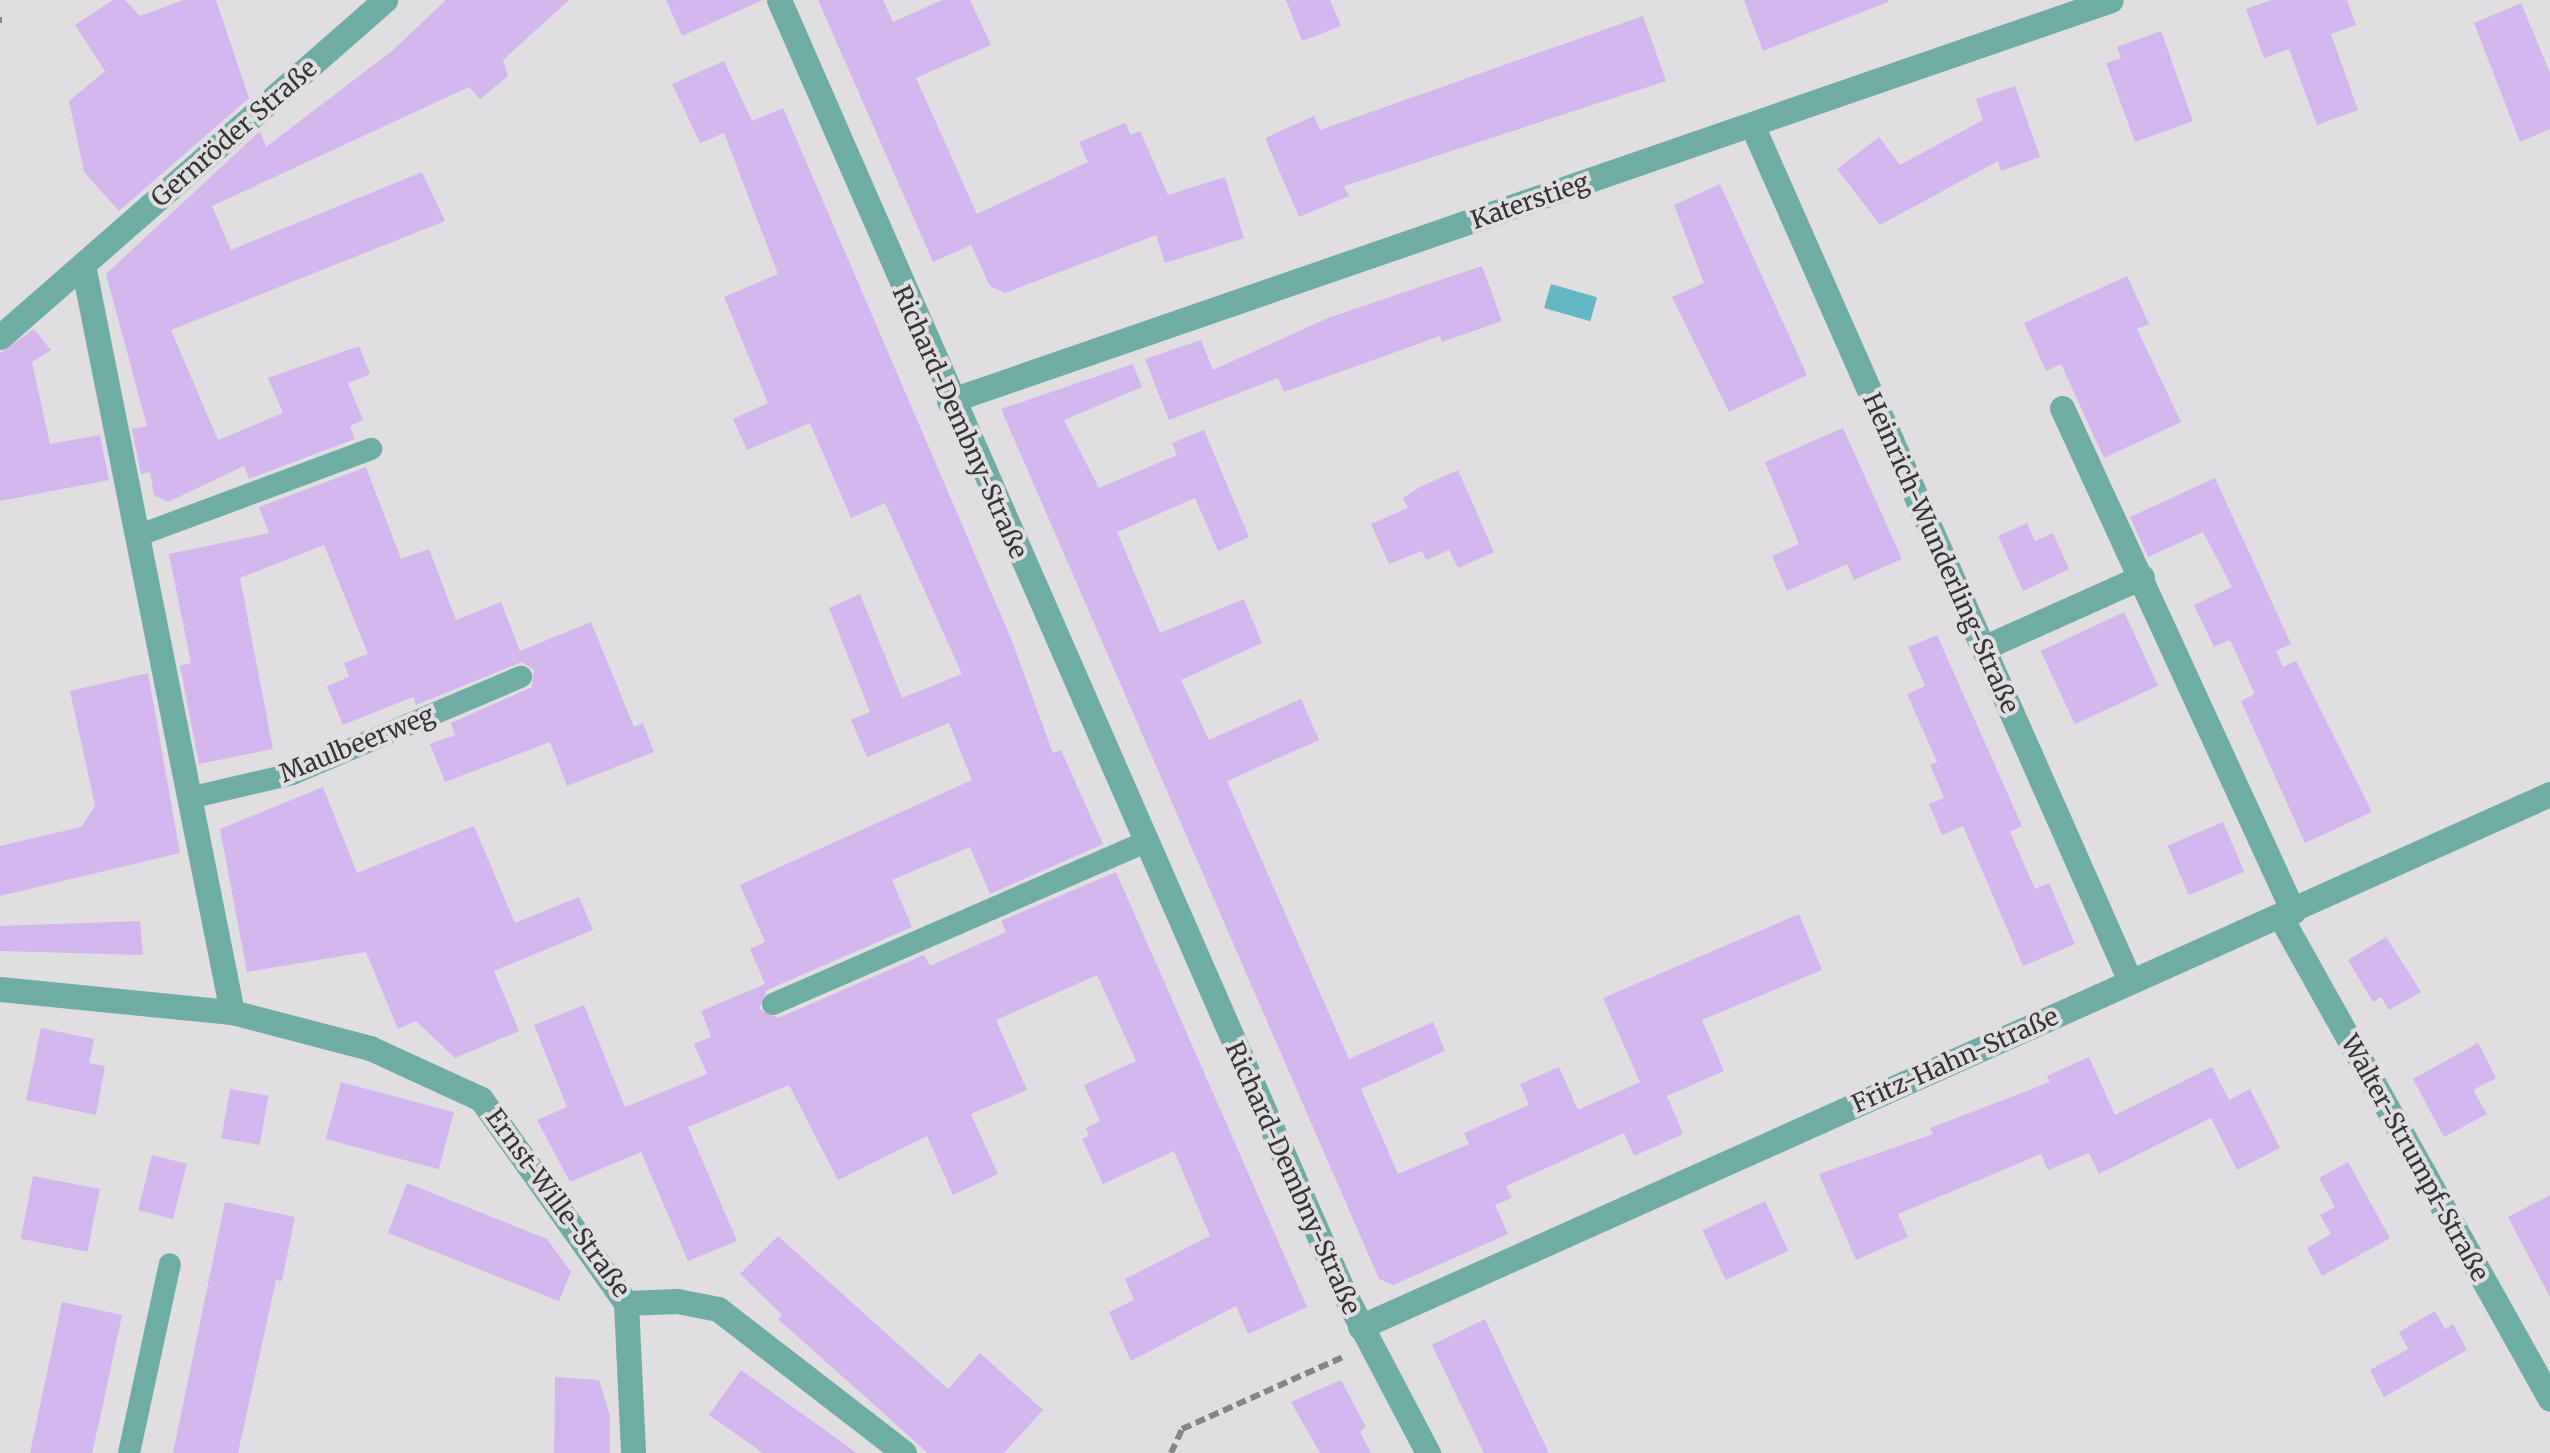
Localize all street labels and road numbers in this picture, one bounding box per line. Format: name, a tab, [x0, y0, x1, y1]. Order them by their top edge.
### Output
street label: Gernröder Straße	[145, 53, 323, 213]
street label: Katerstieg	[1467, 167, 1593, 235]
street label: Richard-Dembny-Straße	[886, 281, 1034, 563]
street label: Heinrich-Wunderling-Straße	[1857, 388, 2025, 718]
street label: Maulbeerweg	[275, 699, 439, 789]
street label: Fritz-Hahn-Straße	[1847, 1001, 2063, 1119]
street label: Walter-Strumpf-Straße	[2335, 1030, 2495, 1286]
street label: Richard-Dembny-Straße	[1219, 1037, 1367, 1319]
street label: Ernst-Wille-Straße	[480, 1103, 636, 1303]

